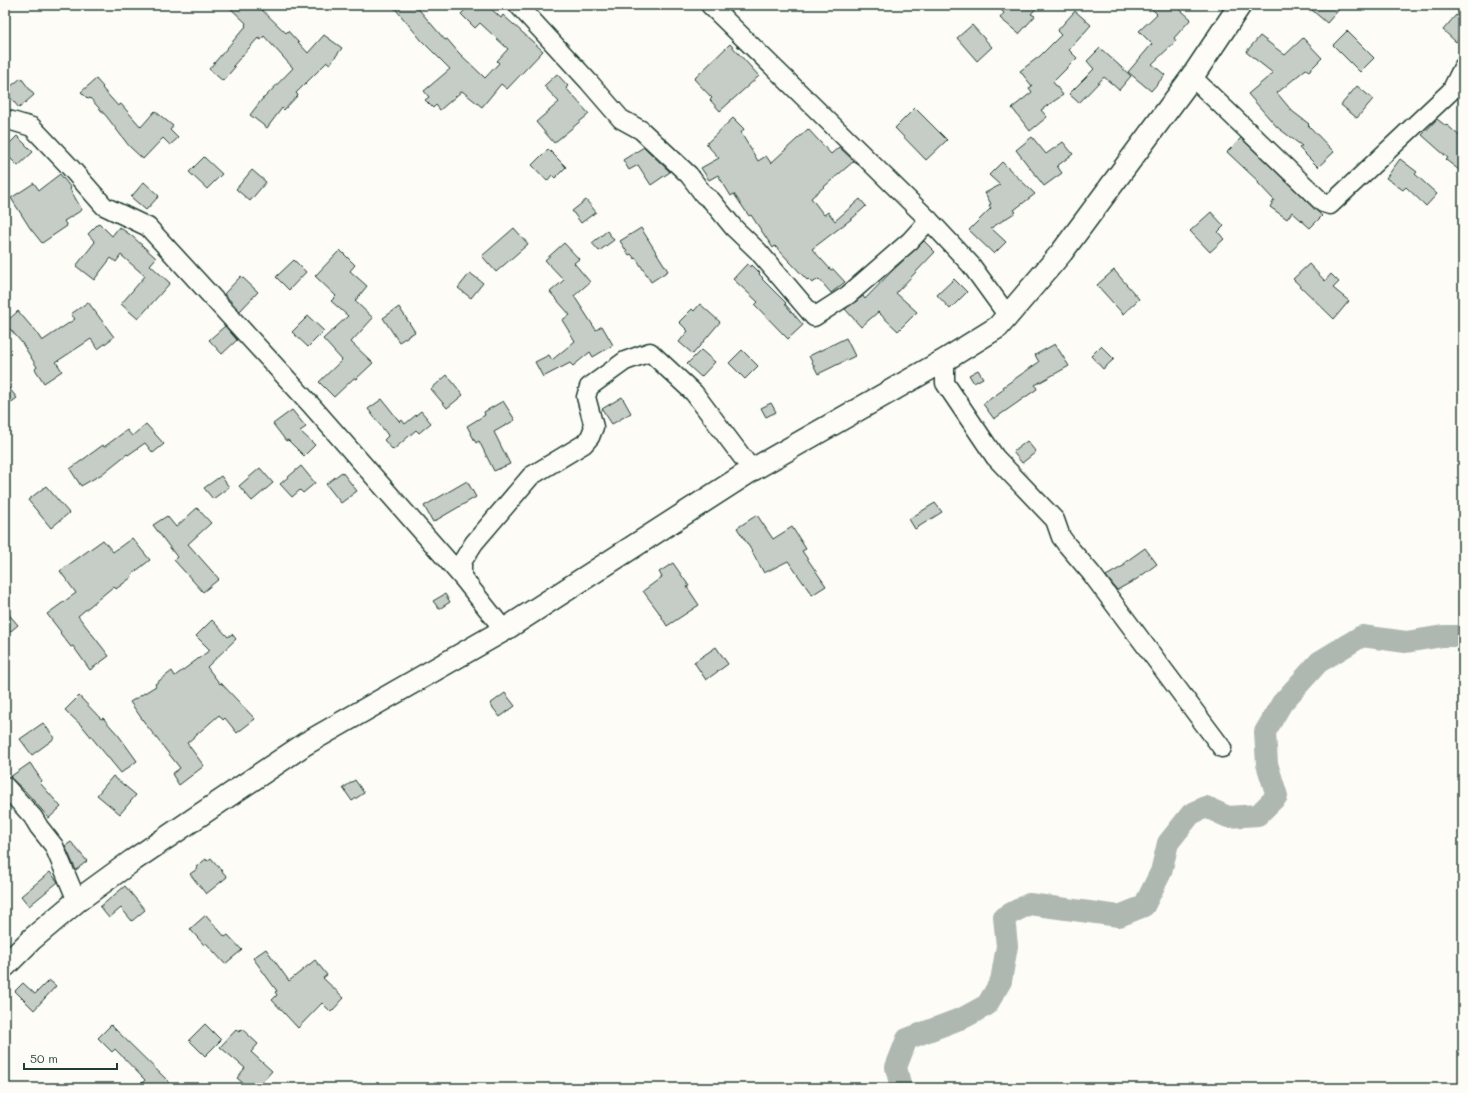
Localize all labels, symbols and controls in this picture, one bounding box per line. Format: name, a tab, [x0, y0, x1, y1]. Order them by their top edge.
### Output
scale bar	[24, 1045, 117, 1071]
text: 50 m	[30, 1050, 58, 1066]

